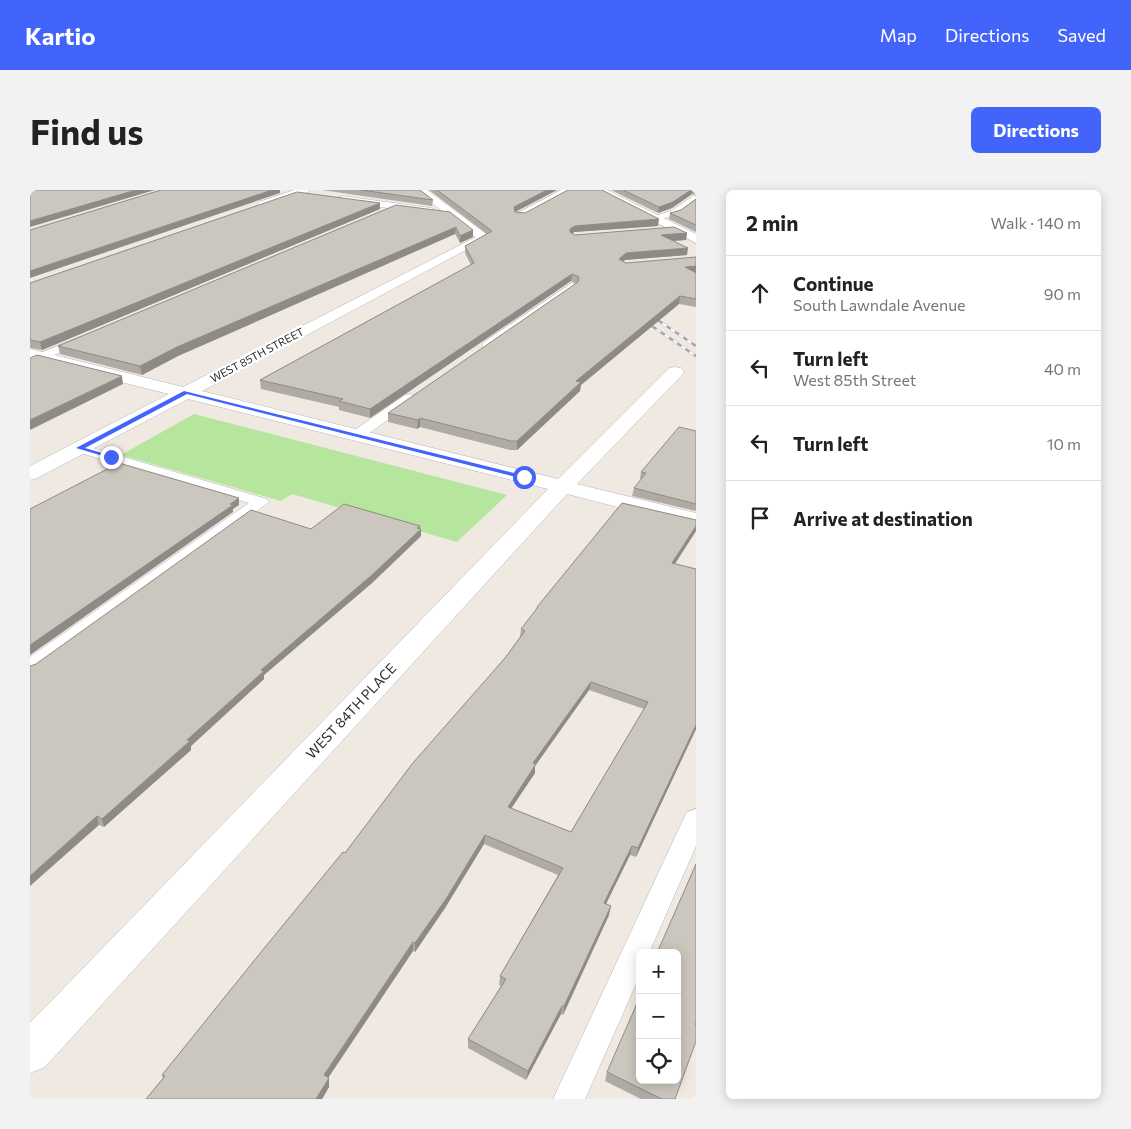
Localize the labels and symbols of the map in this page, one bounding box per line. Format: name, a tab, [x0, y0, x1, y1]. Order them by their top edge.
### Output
street label: WEST 85TH STREET	[208, 324, 306, 385]
route end	[100, 446, 123, 469]
route start	[513, 466, 536, 489]
street label: WEST 84TH PLACE	[302, 659, 399, 762]

